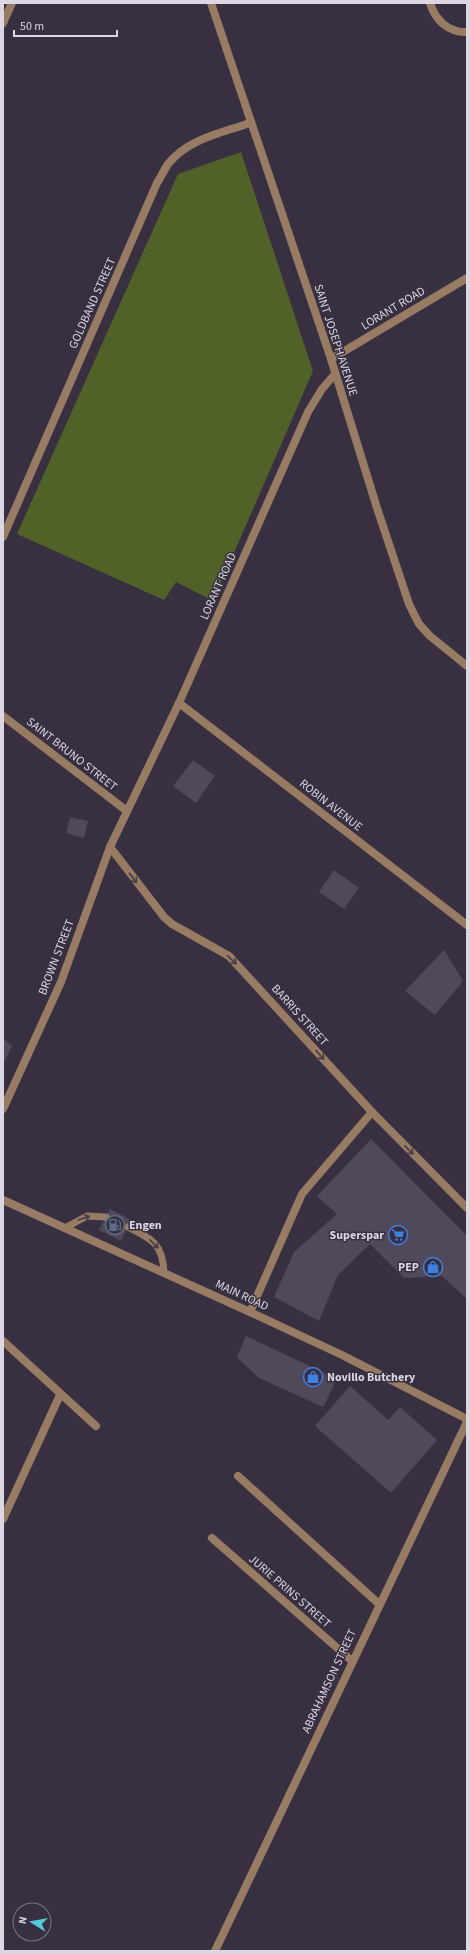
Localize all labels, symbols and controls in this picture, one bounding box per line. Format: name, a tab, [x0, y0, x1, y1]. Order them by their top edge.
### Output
scale bar	[14, 12, 117, 38]
text: 50 m	[20, 18, 44, 35]
street label: GOLDBAND STREET	[65, 254, 120, 352]
street label: SAINT JOSEPH AVENUE	[309, 282, 362, 398]
street label: LORANT ROAD	[358, 283, 428, 334]
street label: LORANT ROAD	[196, 550, 241, 623]
street label: SAINT BRUNO STREET	[23, 714, 121, 796]
street label: ROBIN AVENUE	[296, 775, 366, 835]
one-way arrow	[129, 873, 138, 884]
street label: BROWN STREET	[34, 916, 79, 998]
one-way arrow	[227, 955, 237, 964]
street label: BARRIS STREET	[267, 981, 332, 1050]
one-way arrow	[315, 1050, 325, 1060]
one-way arrow	[404, 1145, 414, 1155]
one-way arrow	[78, 1214, 91, 1221]
fuel station icon: Engen	[104, 1214, 126, 1236]
place label: Engen	[129, 1217, 162, 1234]
supermarket icon: Superspar	[387, 1224, 409, 1246]
place label: Superspar	[330, 1227, 384, 1244]
one-way arrow	[149, 1239, 159, 1249]
shop icon: PEP	[422, 1256, 444, 1278]
place label: PEP	[398, 1259, 419, 1276]
street label: MAIN ROAD	[212, 1276, 271, 1315]
shop icon: Novillo Butchery	[302, 1366, 324, 1388]
place label: Novillo Butchery	[327, 1369, 416, 1386]
street label: JURIE PRINS STREET	[245, 1551, 335, 1632]
street label: ABRAHAMSON STREET	[298, 1626, 361, 1736]
north arrow	[12, 1902, 52, 1942]
text: N	[15, 1915, 31, 1925]

